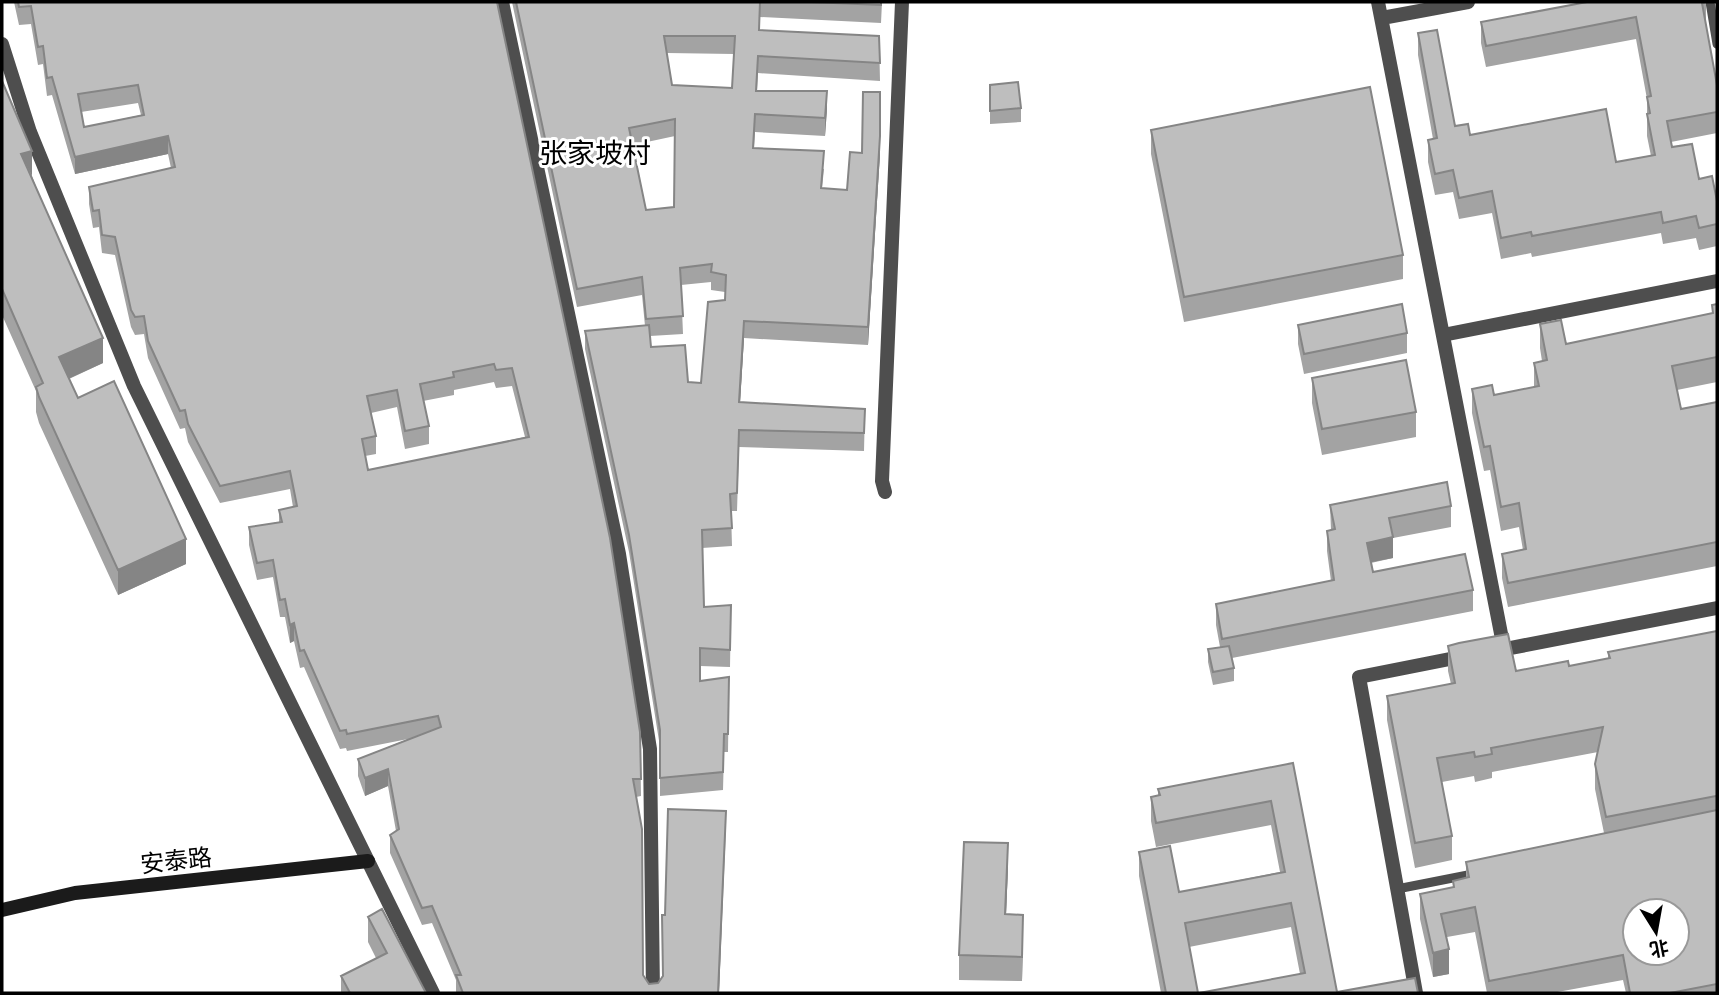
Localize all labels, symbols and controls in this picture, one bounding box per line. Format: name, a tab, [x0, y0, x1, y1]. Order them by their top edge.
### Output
district label: 张家坡村	[539, 134, 651, 172]
street label: 安泰路	[139, 840, 213, 880]
north arrow	[1621, 897, 1691, 967]
text: 北	[1647, 934, 1671, 963]

